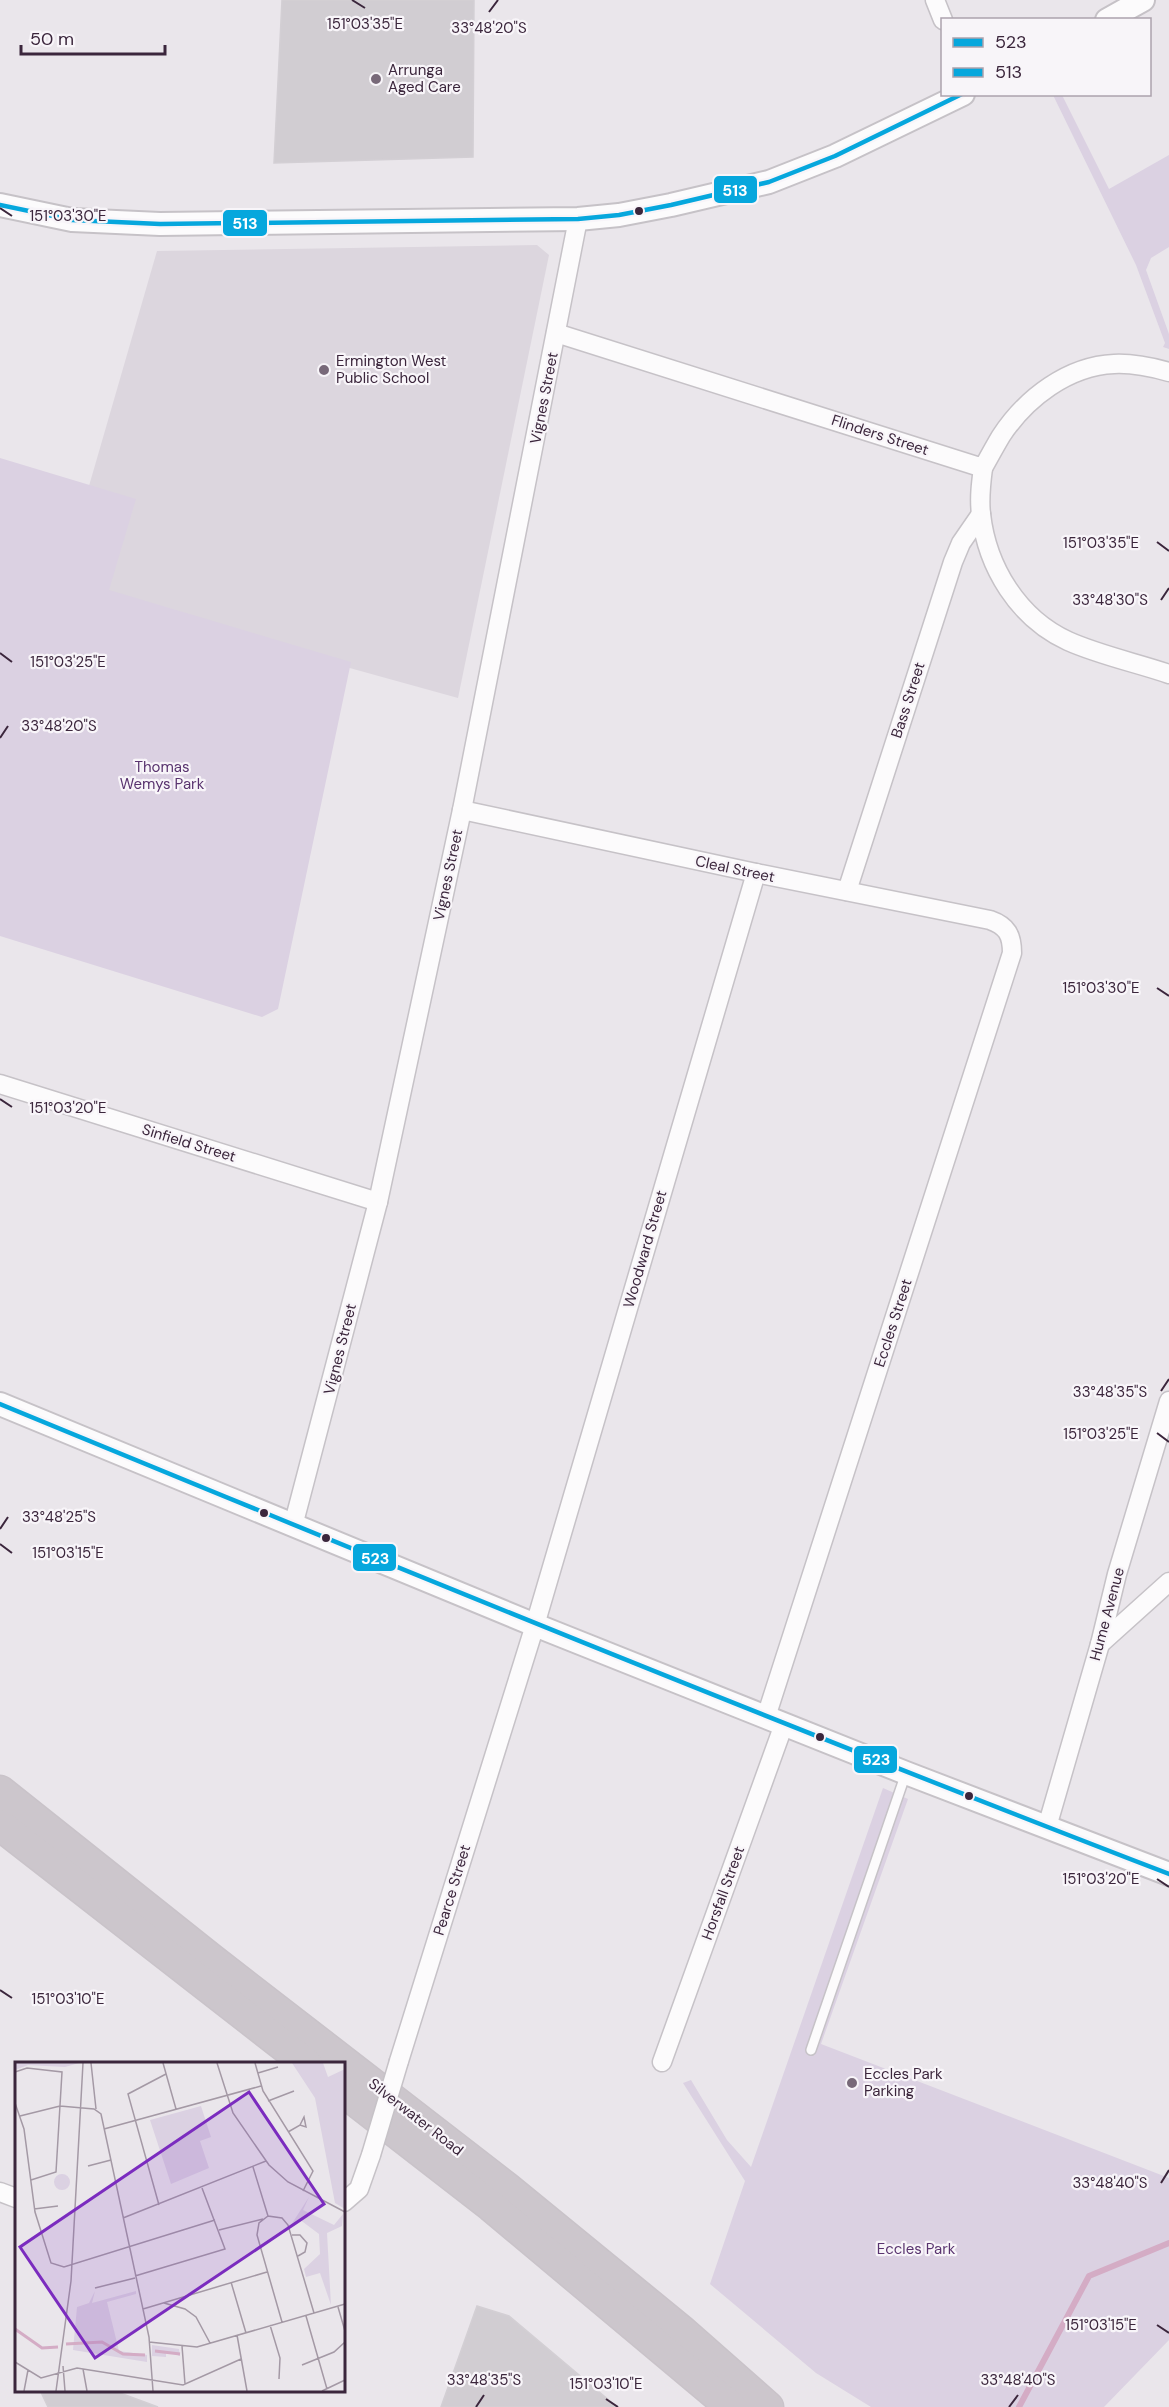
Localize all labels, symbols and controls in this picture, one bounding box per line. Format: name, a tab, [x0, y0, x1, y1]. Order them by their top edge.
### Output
text: 151°03'35"E	[327, 14, 403, 34]
scale bar	[21, 18, 165, 56]
text: 33°48'20"S	[451, 18, 527, 38]
legend	[941, 18, 1151, 96]
text: 50 m	[30, 27, 74, 51]
text: 523	[995, 30, 1027, 54]
place label: Arrunga Aged Care	[388, 60, 461, 97]
text: 513	[995, 60, 1022, 84]
marker: Arrunga Aged Care	[369, 72, 383, 86]
line badge: 513	[713, 175, 758, 204]
text: 513	[722, 180, 748, 201]
unlabelled marker	[633, 205, 645, 217]
text: 151°03'30"E	[29, 206, 107, 226]
line badge: 513	[222, 209, 268, 237]
text: 513	[232, 213, 258, 234]
street label: Vignes Street	[525, 350, 563, 446]
place label: Ermington West Public School	[336, 351, 447, 388]
marker: Ermington West Public School	[317, 363, 331, 377]
street label: Flinders Street	[829, 410, 931, 460]
text: 151°03'35"E	[1063, 533, 1139, 553]
text: 33°48'30"S	[1072, 590, 1148, 610]
text: 151°03'25"E	[30, 652, 106, 672]
street label: Bass Street	[886, 659, 930, 741]
text: 33°48'20"S	[21, 716, 97, 736]
park label: Thomas Wemys Park	[120, 757, 205, 794]
street label: Vignes Street	[429, 827, 467, 923]
street label: Cleal Street	[693, 851, 777, 887]
text: 151°03'30"E	[1062, 978, 1140, 998]
text: 151°03'20"E	[30, 1098, 106, 1118]
street label: Sinfield Street	[140, 1119, 238, 1167]
street label: Woodward Street	[619, 1188, 671, 1310]
street label: Eccles Street	[869, 1276, 917, 1370]
street label: Vignes Street	[319, 1301, 361, 1397]
text: 33°48'35"S	[1073, 1382, 1147, 1402]
text: 151°03'25"E	[1063, 1424, 1139, 1444]
text: 33°48'25"S	[22, 1507, 96, 1527]
unlabelled marker	[258, 1507, 270, 1519]
unlabelled marker	[320, 1532, 332, 1544]
text: 151°03'15"E	[32, 1543, 104, 1563]
line badge: 523	[352, 1543, 397, 1572]
text: 523	[361, 1548, 389, 1569]
street label: Hume Avenue	[1085, 1565, 1129, 1663]
unlabelled marker	[814, 1731, 826, 1743]
line badge: 523	[853, 1745, 898, 1774]
text: 523	[862, 1749, 890, 1770]
unlabelled marker	[963, 1790, 975, 1802]
street label: Pearce Street	[429, 1842, 475, 1938]
street label: Horsfall Street	[697, 1843, 749, 1943]
text: 151°03'20"E	[1063, 1869, 1139, 1889]
text: 151°03'10"E	[32, 1989, 104, 2009]
inset map	[15, 2062, 345, 2392]
place label: Eccles Park Parking	[864, 2064, 943, 2101]
street label: Silverwater Road	[365, 2074, 467, 2160]
marker: Eccles Park Parking	[845, 2076, 859, 2090]
text: 33°48'40"S	[1072, 2173, 1148, 2193]
park label: Eccles Park	[877, 2239, 956, 2259]
text: 151°03'15"E	[1065, 2315, 1137, 2335]
text: 33°48'35"S	[447, 2370, 521, 2390]
text: 33°48'40"S	[980, 2370, 1056, 2390]
text: 151°03'10"E	[570, 2374, 642, 2394]

